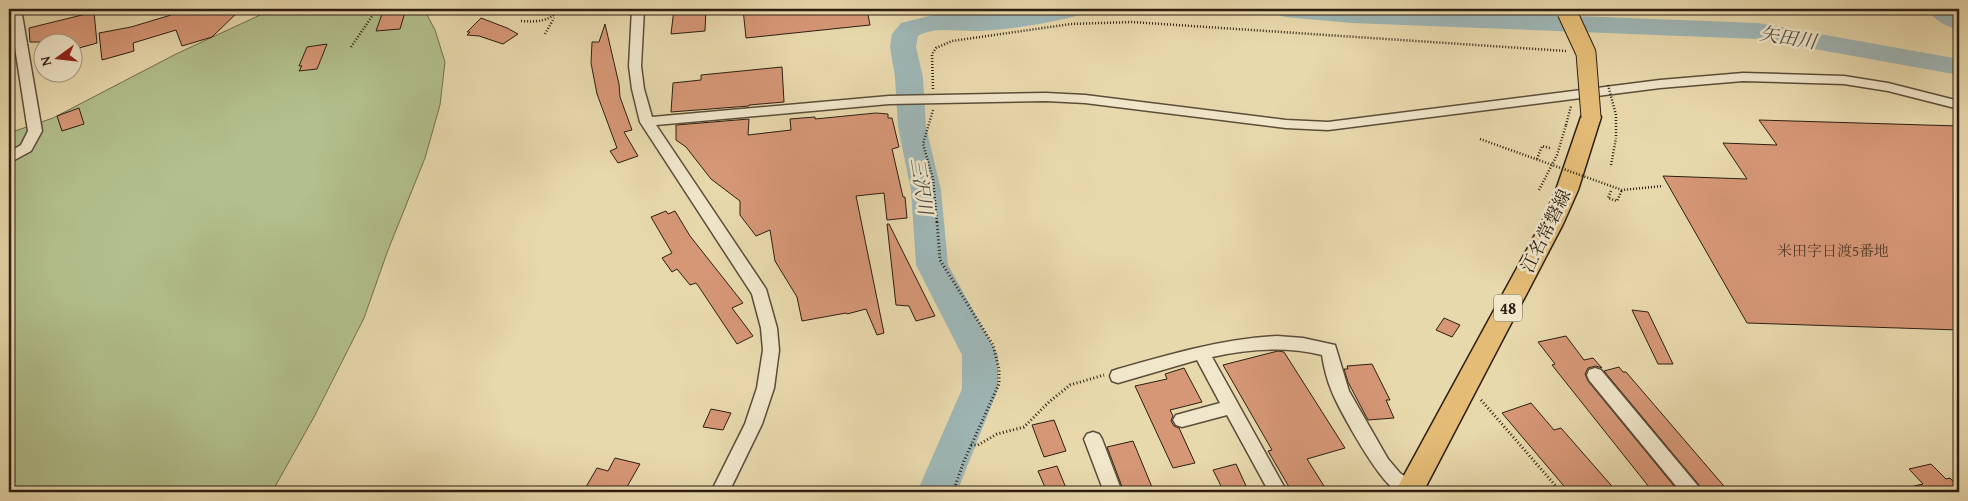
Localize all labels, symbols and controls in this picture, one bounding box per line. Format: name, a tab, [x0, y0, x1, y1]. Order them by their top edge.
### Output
water label: 矢田川	[1758, 19, 1820, 56]
north arrow	[32, 32, 82, 82]
text: N	[34, 54, 56, 68]
water label: 三沢川	[904, 156, 941, 218]
street label: 江名常磐線	[1514, 184, 1577, 277]
house number: 米田字日渡5番地	[1777, 240, 1889, 261]
road number: 48	[1494, 294, 1522, 322]

